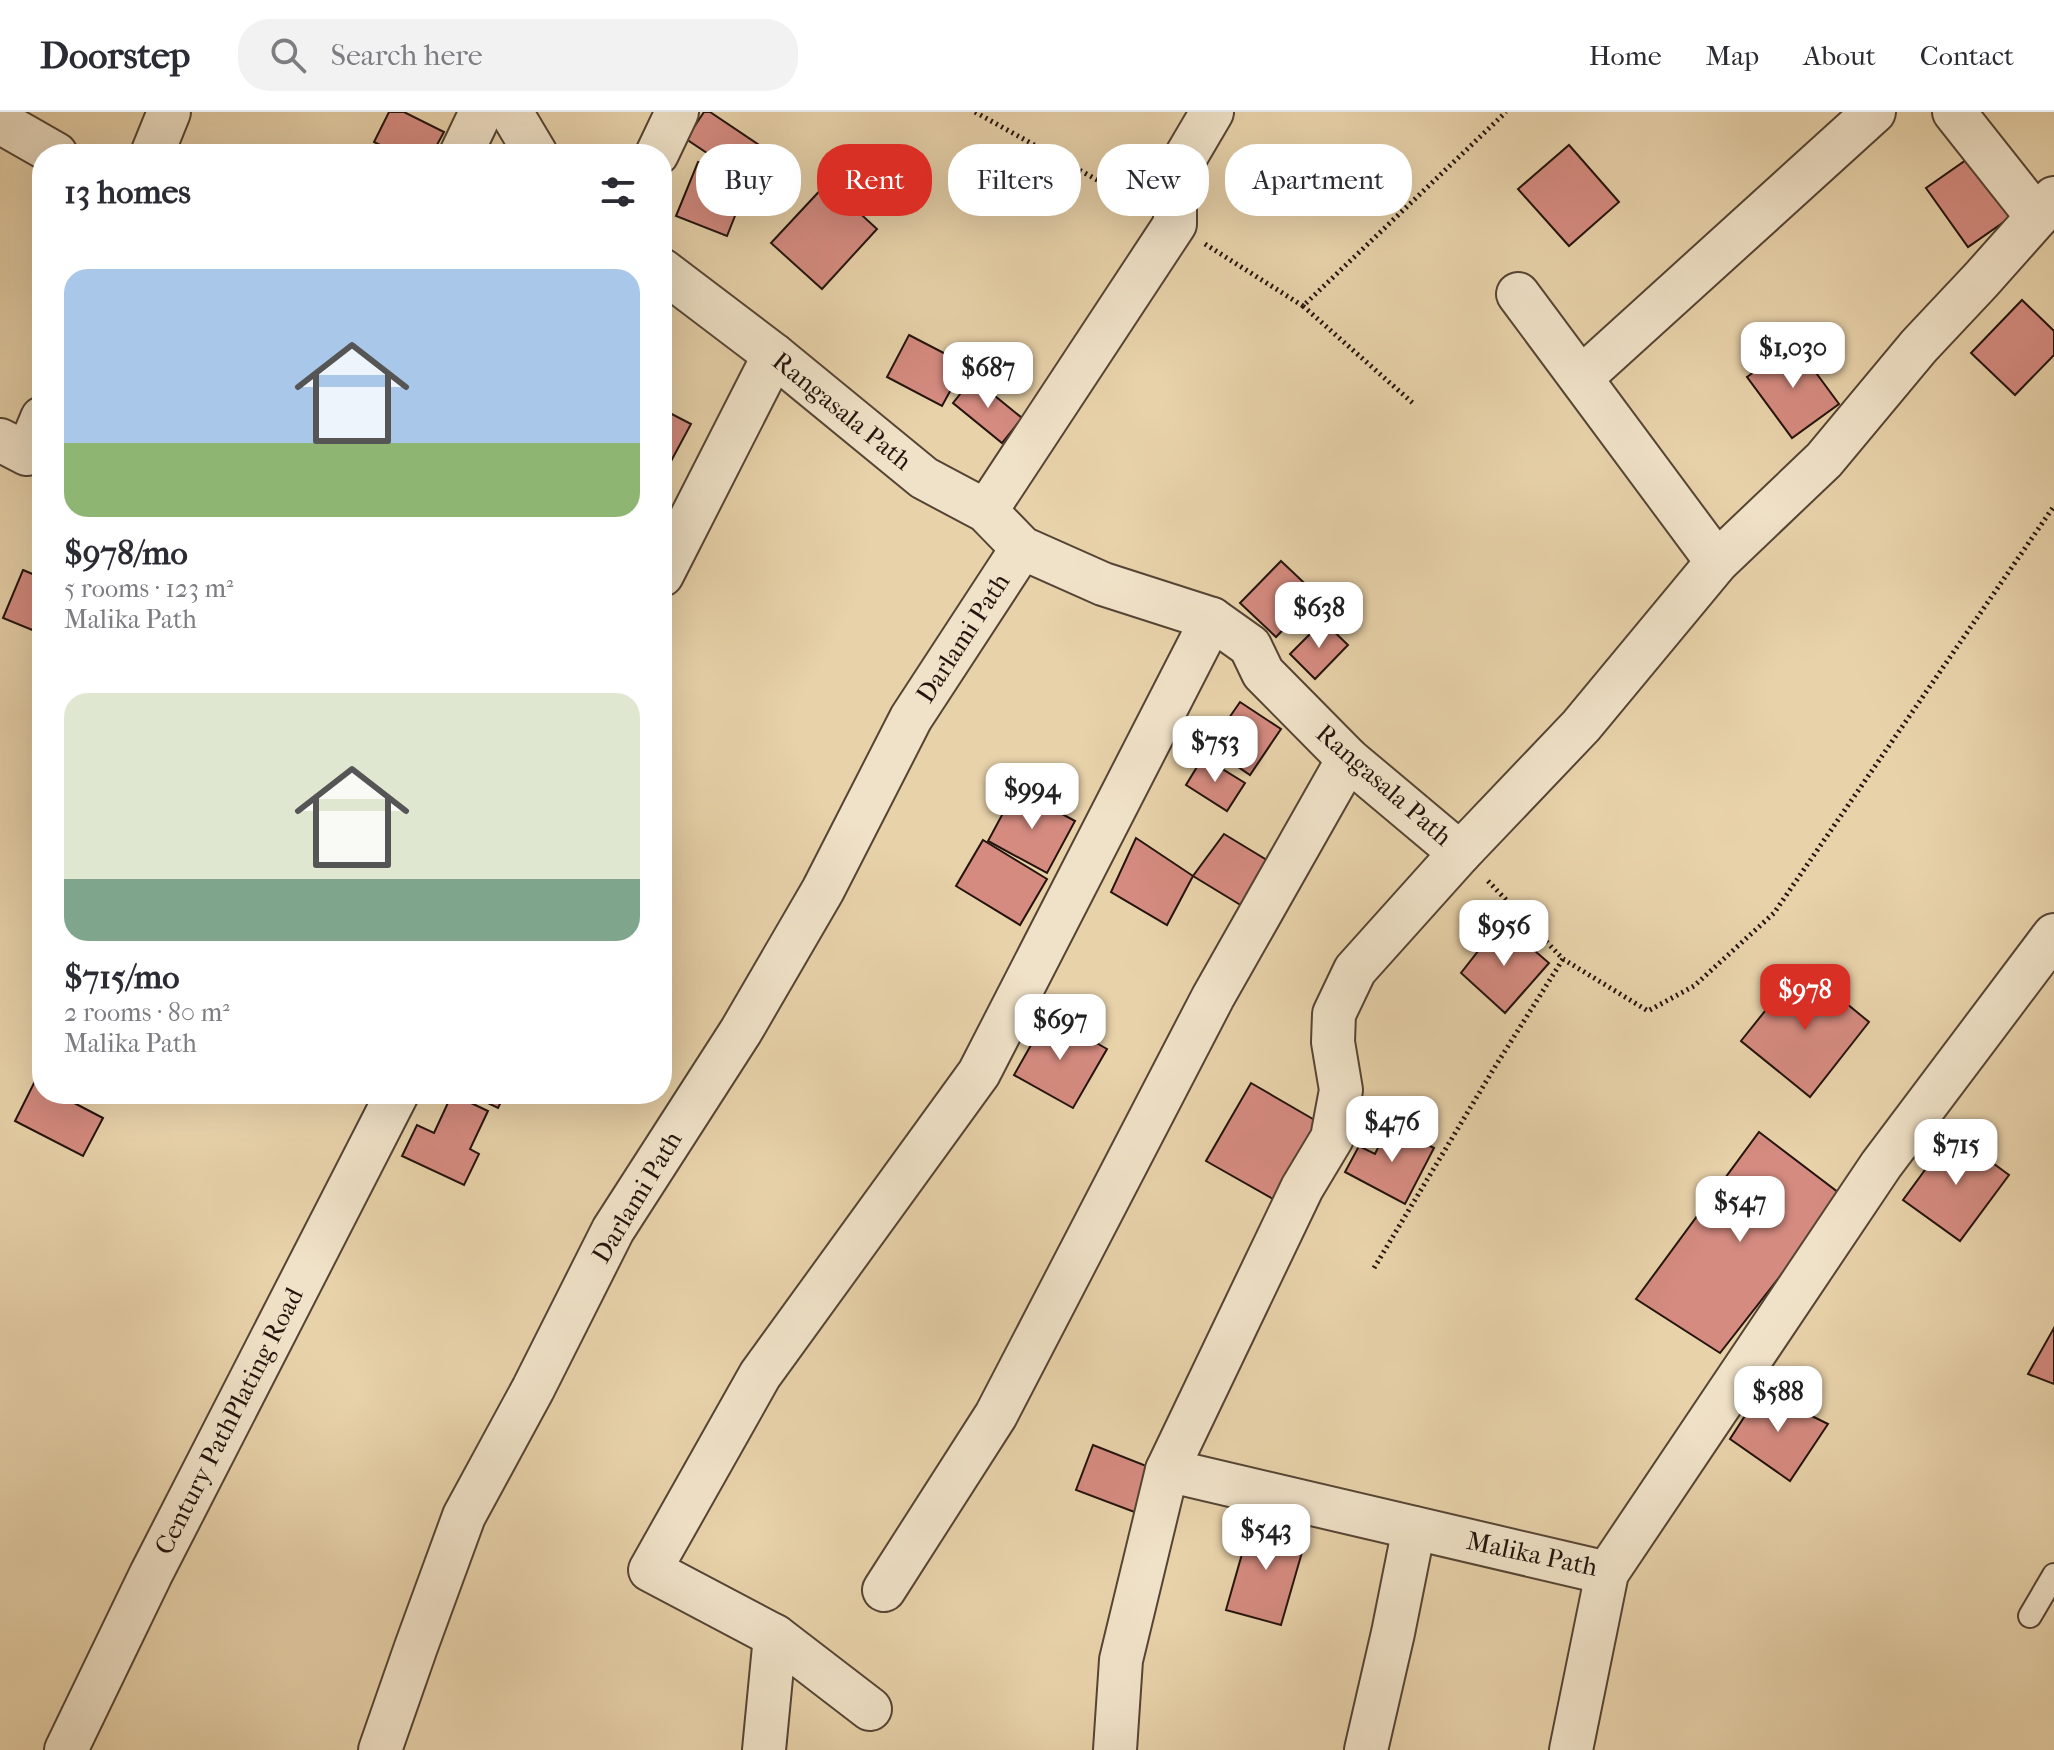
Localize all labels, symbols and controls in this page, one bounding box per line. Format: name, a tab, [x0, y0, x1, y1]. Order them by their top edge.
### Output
search box	[238, 19, 798, 91]
text: Doorstep	[40, 33, 190, 78]
icon: search	[266, 33, 310, 77]
text: Search here	[330, 38, 483, 73]
text: Home	[1589, 39, 1662, 72]
text: Map	[1706, 39, 1759, 72]
text: About	[1803, 39, 1876, 72]
text: Contact	[1920, 39, 2014, 72]
chip: Buy	[696, 144, 801, 216]
chip: Rent	[817, 144, 932, 216]
chip: Filters	[948, 144, 1081, 216]
chip: New	[1097, 144, 1209, 216]
chip: Apartment	[1225, 144, 1412, 216]
icon: filters	[596, 170, 640, 214]
text: 13 homes	[64, 172, 191, 212]
icon: home	[280, 321, 424, 465]
pin: $1,030	[1728, 322, 1858, 390]
text: $1,030	[1759, 332, 1827, 363]
pin: $687	[941, 342, 1035, 410]
street label: Rangasala Path	[766, 345, 918, 477]
text: $687	[961, 352, 1015, 383]
text: $978/mo	[64, 533, 188, 573]
street label: Darlami Path	[910, 567, 1017, 709]
text: 5 rooms · 123 m²	[64, 573, 233, 604]
pin: $638	[1272, 582, 1366, 650]
text: $638	[1293, 592, 1345, 623]
text: Malika Path	[64, 604, 197, 635]
pin: $753	[1168, 716, 1262, 784]
street label: Rangasala Path	[1310, 718, 1459, 853]
text: $753	[1191, 726, 1239, 757]
icon: home	[280, 745, 424, 889]
pin: $994	[985, 763, 1079, 831]
text: $994	[1004, 773, 1060, 804]
pin: $956	[1457, 900, 1551, 968]
text: $956	[1477, 910, 1531, 941]
text: $715/mo	[64, 957, 179, 997]
pin: $978	[1758, 964, 1852, 1032]
text: $978	[1778, 974, 1832, 1005]
pin: $697	[1013, 994, 1107, 1062]
text: 2 rooms · 80 m²	[64, 997, 230, 1028]
text: $697	[1033, 1004, 1087, 1035]
text: Malika Path	[64, 1028, 197, 1059]
pin: $476	[1345, 1096, 1439, 1164]
text: $476	[1364, 1106, 1420, 1137]
pin: $715	[1909, 1119, 2003, 1187]
street label: Darlami Path	[586, 1125, 689, 1268]
text: $715	[1932, 1129, 1980, 1160]
pin: $547	[1693, 1176, 1787, 1244]
text: $547	[1714, 1186, 1766, 1217]
street label: Century PathPlating Road	[148, 1282, 310, 1560]
pin: $588	[1731, 1366, 1825, 1434]
text: $588	[1752, 1376, 1804, 1407]
pin: $543	[1219, 1504, 1313, 1572]
text: $543	[1240, 1514, 1292, 1545]
street label: Malika Path	[1464, 1525, 1601, 1583]

